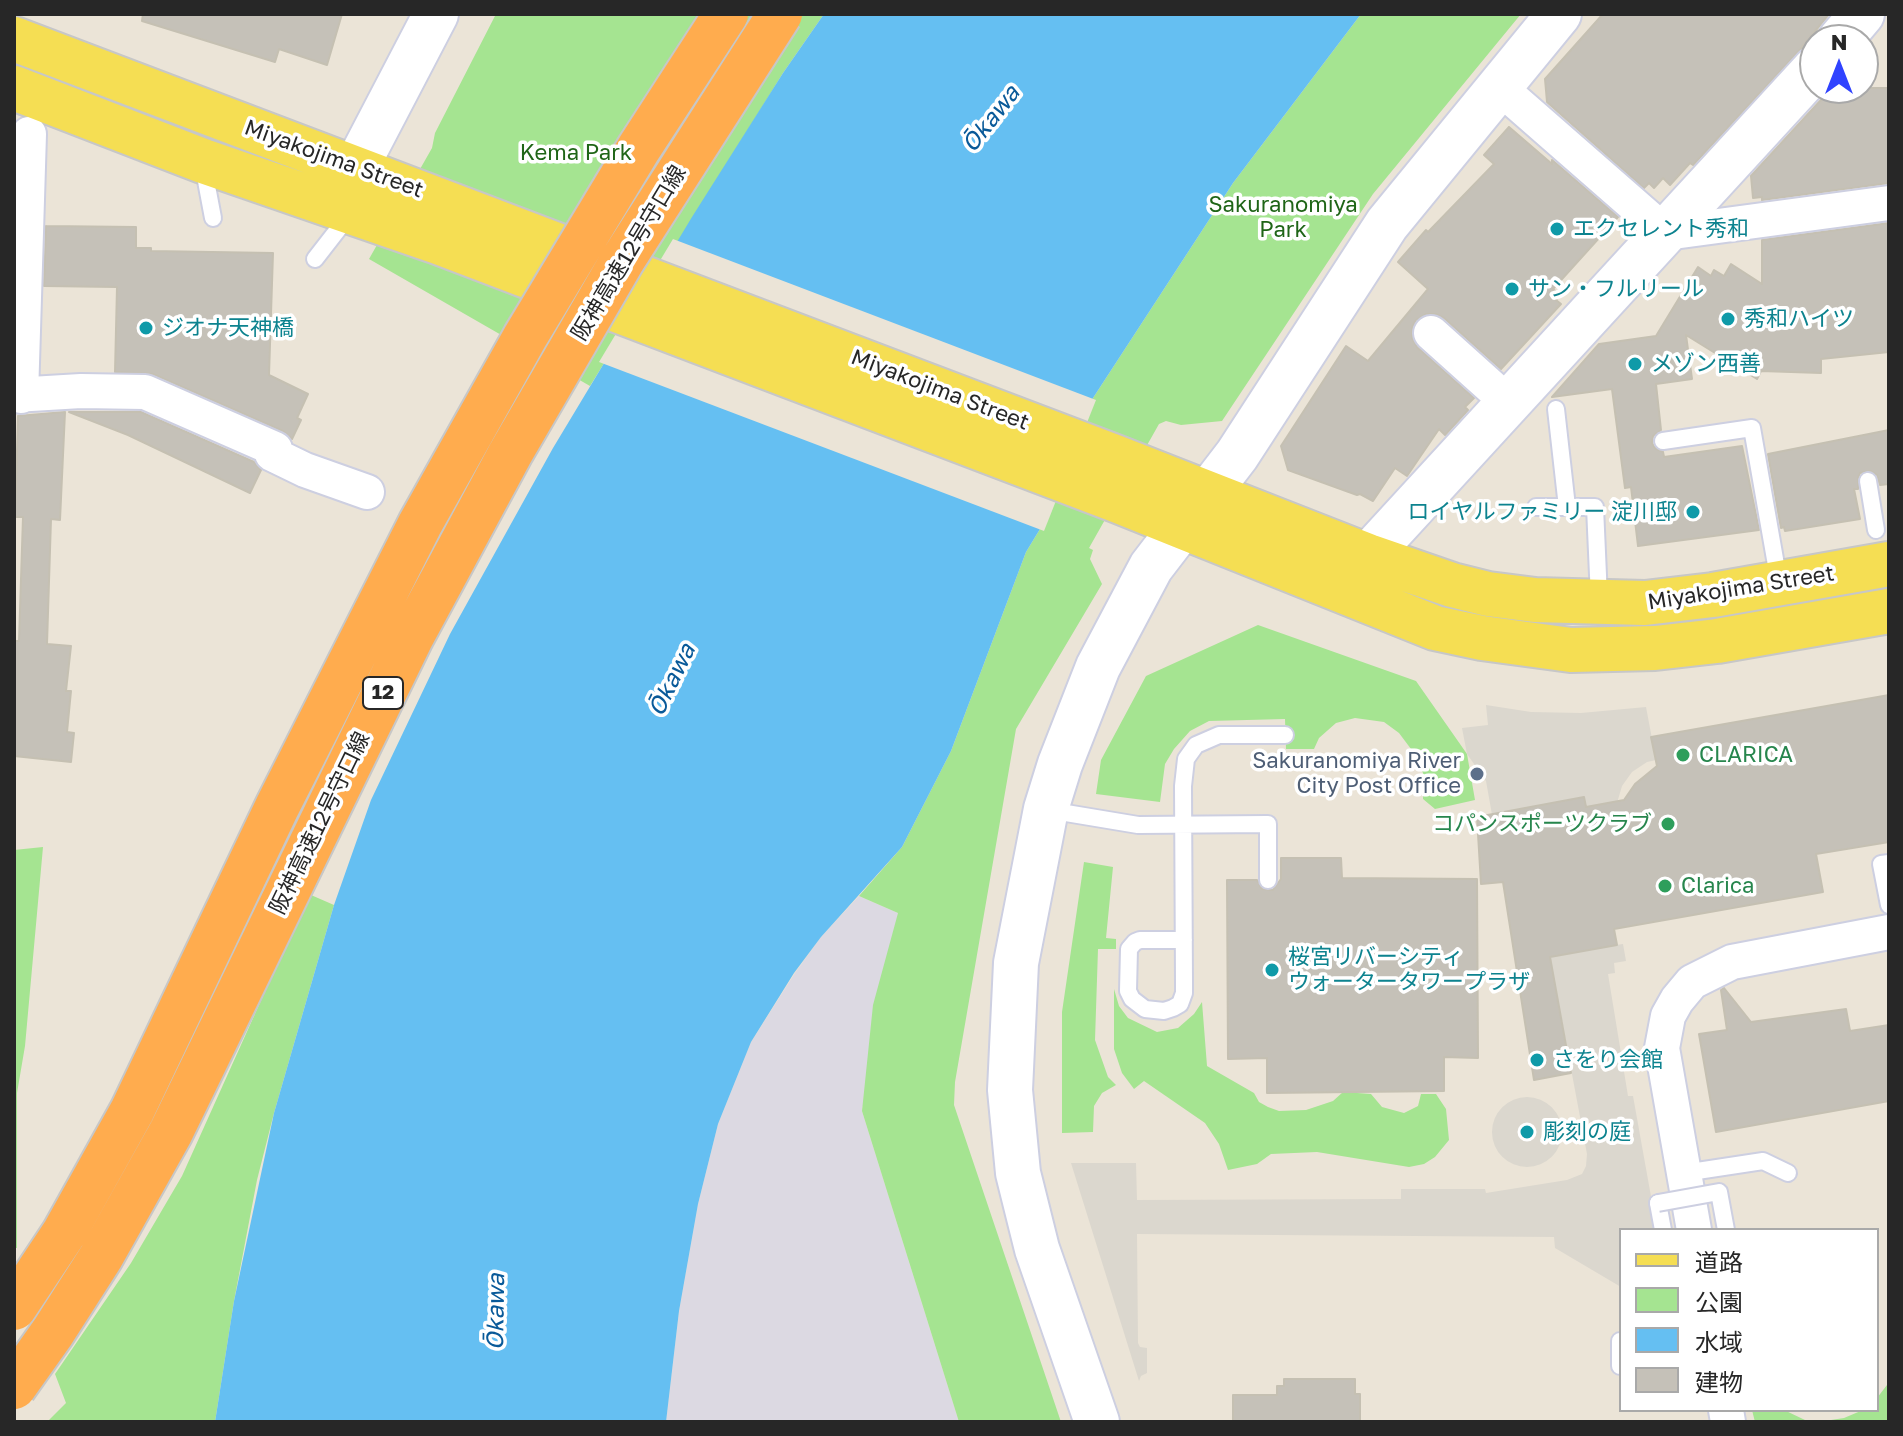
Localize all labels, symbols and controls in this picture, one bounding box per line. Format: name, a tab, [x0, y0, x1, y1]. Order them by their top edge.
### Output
north arrow	[1799, 24, 1879, 104]
text: N	[1831, 28, 1847, 55]
water label: Ōkawa	[956, 80, 1026, 158]
street label: Miyakojima Street	[241, 114, 427, 204]
park label: Kema Park	[520, 140, 632, 166]
street label: 阪神高速12号守口線	[566, 161, 692, 345]
park label: Sakuranomiya Park	[1208, 192, 1358, 244]
place label: エクセレント秀和	[1573, 216, 1749, 242]
marker: エクセレント秀和	[1548, 220, 1566, 238]
place label: サン・フルリール	[1528, 276, 1704, 302]
marker: サン・フルリール	[1503, 280, 1521, 298]
place label: 秀和ハイツ	[1744, 306, 1854, 332]
marker: 秀和ハイツ	[1719, 310, 1737, 328]
place label: ジオナ天神橋	[162, 315, 294, 341]
marker: ジオナ天神橋	[137, 319, 155, 337]
street label: Miyakojima Street	[847, 344, 1033, 436]
place label: メゾン西善	[1651, 351, 1761, 377]
marker: メゾン西善	[1626, 355, 1644, 373]
place label: ロイヤルファミリー 淀川邸	[1408, 499, 1677, 525]
marker: ロイヤルファミリー 淀川邸	[1684, 503, 1702, 521]
street label: Miyakojima Street	[1646, 560, 1836, 616]
water label: Ōkawa	[642, 639, 702, 721]
road number: 12	[363, 677, 403, 709]
street label: 阪神高速12号守口線	[264, 728, 376, 918]
place label: CLARICA	[1699, 742, 1793, 768]
marker: CLARICA	[1674, 746, 1692, 764]
place label: Sakuranomiya River City Post Office	[1252, 748, 1461, 800]
marker: Sakuranomiya River City Post Office	[1468, 765, 1486, 783]
place label: コパンスポーツクラブ	[1432, 811, 1652, 837]
marker: コパンスポーツクラブ	[1659, 815, 1677, 833]
place label: Clarica	[1681, 873, 1754, 899]
marker: Clarica	[1656, 877, 1674, 895]
place label: 桜宮リバーシティ ウォータータワープラザ	[1288, 944, 1530, 996]
marker: 桜宮リバーシティ ウォータータワープラザ	[1263, 961, 1281, 979]
place label: さをり会館	[1553, 1047, 1663, 1073]
marker: さをり会館	[1528, 1051, 1546, 1069]
place label: 彫刻の庭	[1543, 1119, 1631, 1145]
marker: 彫刻の庭	[1518, 1123, 1536, 1141]
legend	[1619, 1228, 1879, 1412]
text: 道路	[1695, 1247, 1743, 1276]
water label: Ōkawa	[481, 1273, 511, 1351]
text: 公園	[1695, 1287, 1743, 1316]
text: 水域	[1695, 1327, 1743, 1356]
text: 建物	[1695, 1367, 1743, 1396]

